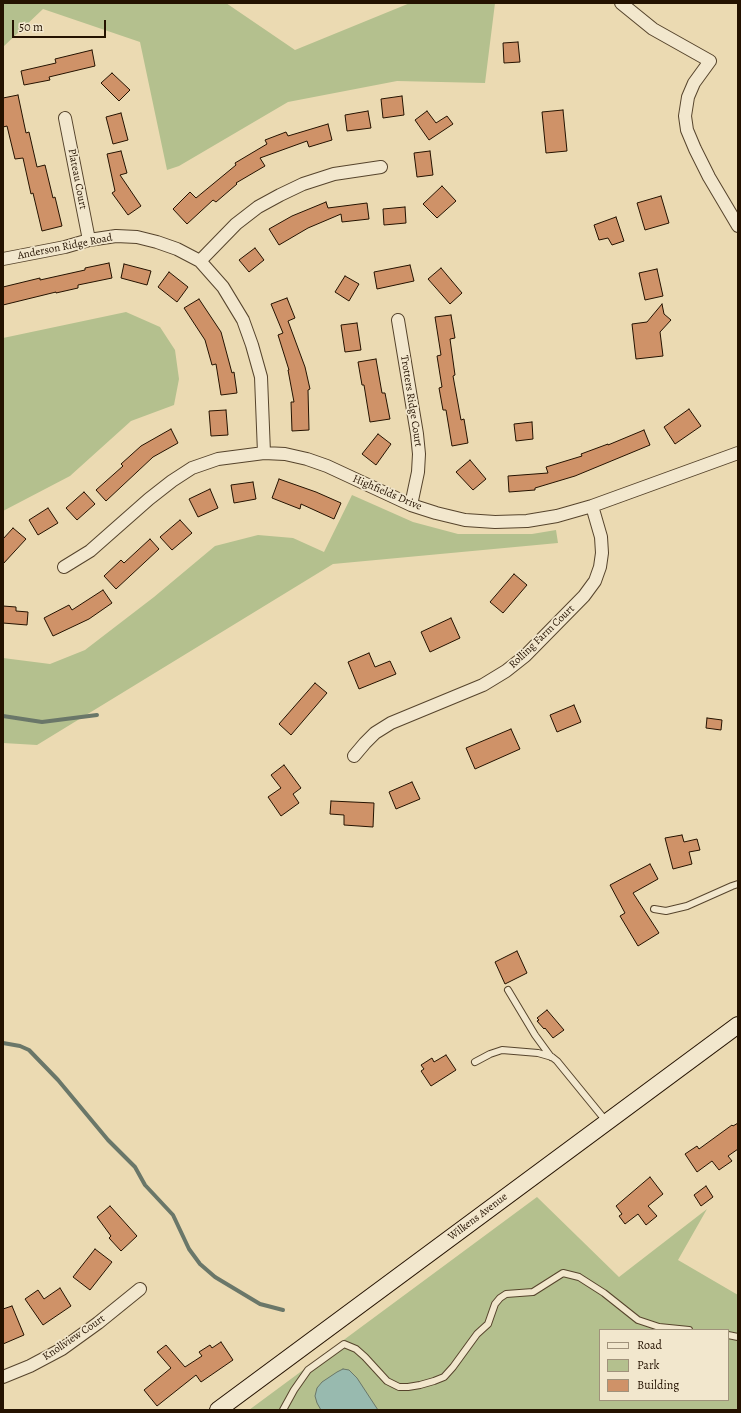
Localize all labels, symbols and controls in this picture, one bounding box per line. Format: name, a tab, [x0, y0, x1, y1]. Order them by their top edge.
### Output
scale bar	[14, 12, 108, 38]
text: 50 m	[19, 19, 43, 35]
street label: Plateau Court	[65, 147, 89, 211]
street label: Anderson Ridge Road	[16, 231, 114, 263]
street label: Trotters Ridge Court	[397, 354, 425, 448]
street label: Highfields Drive	[350, 472, 424, 514]
street label: Rolling Farm Court	[507, 602, 577, 672]
street label: Wilkens Avenue	[446, 1190, 510, 1244]
street label: Knollview Court	[40, 1312, 108, 1364]
legend	[599, 1329, 729, 1401]
text: Road	[637, 1337, 662, 1353]
text: Park	[637, 1357, 660, 1373]
text: Building	[637, 1377, 679, 1393]

